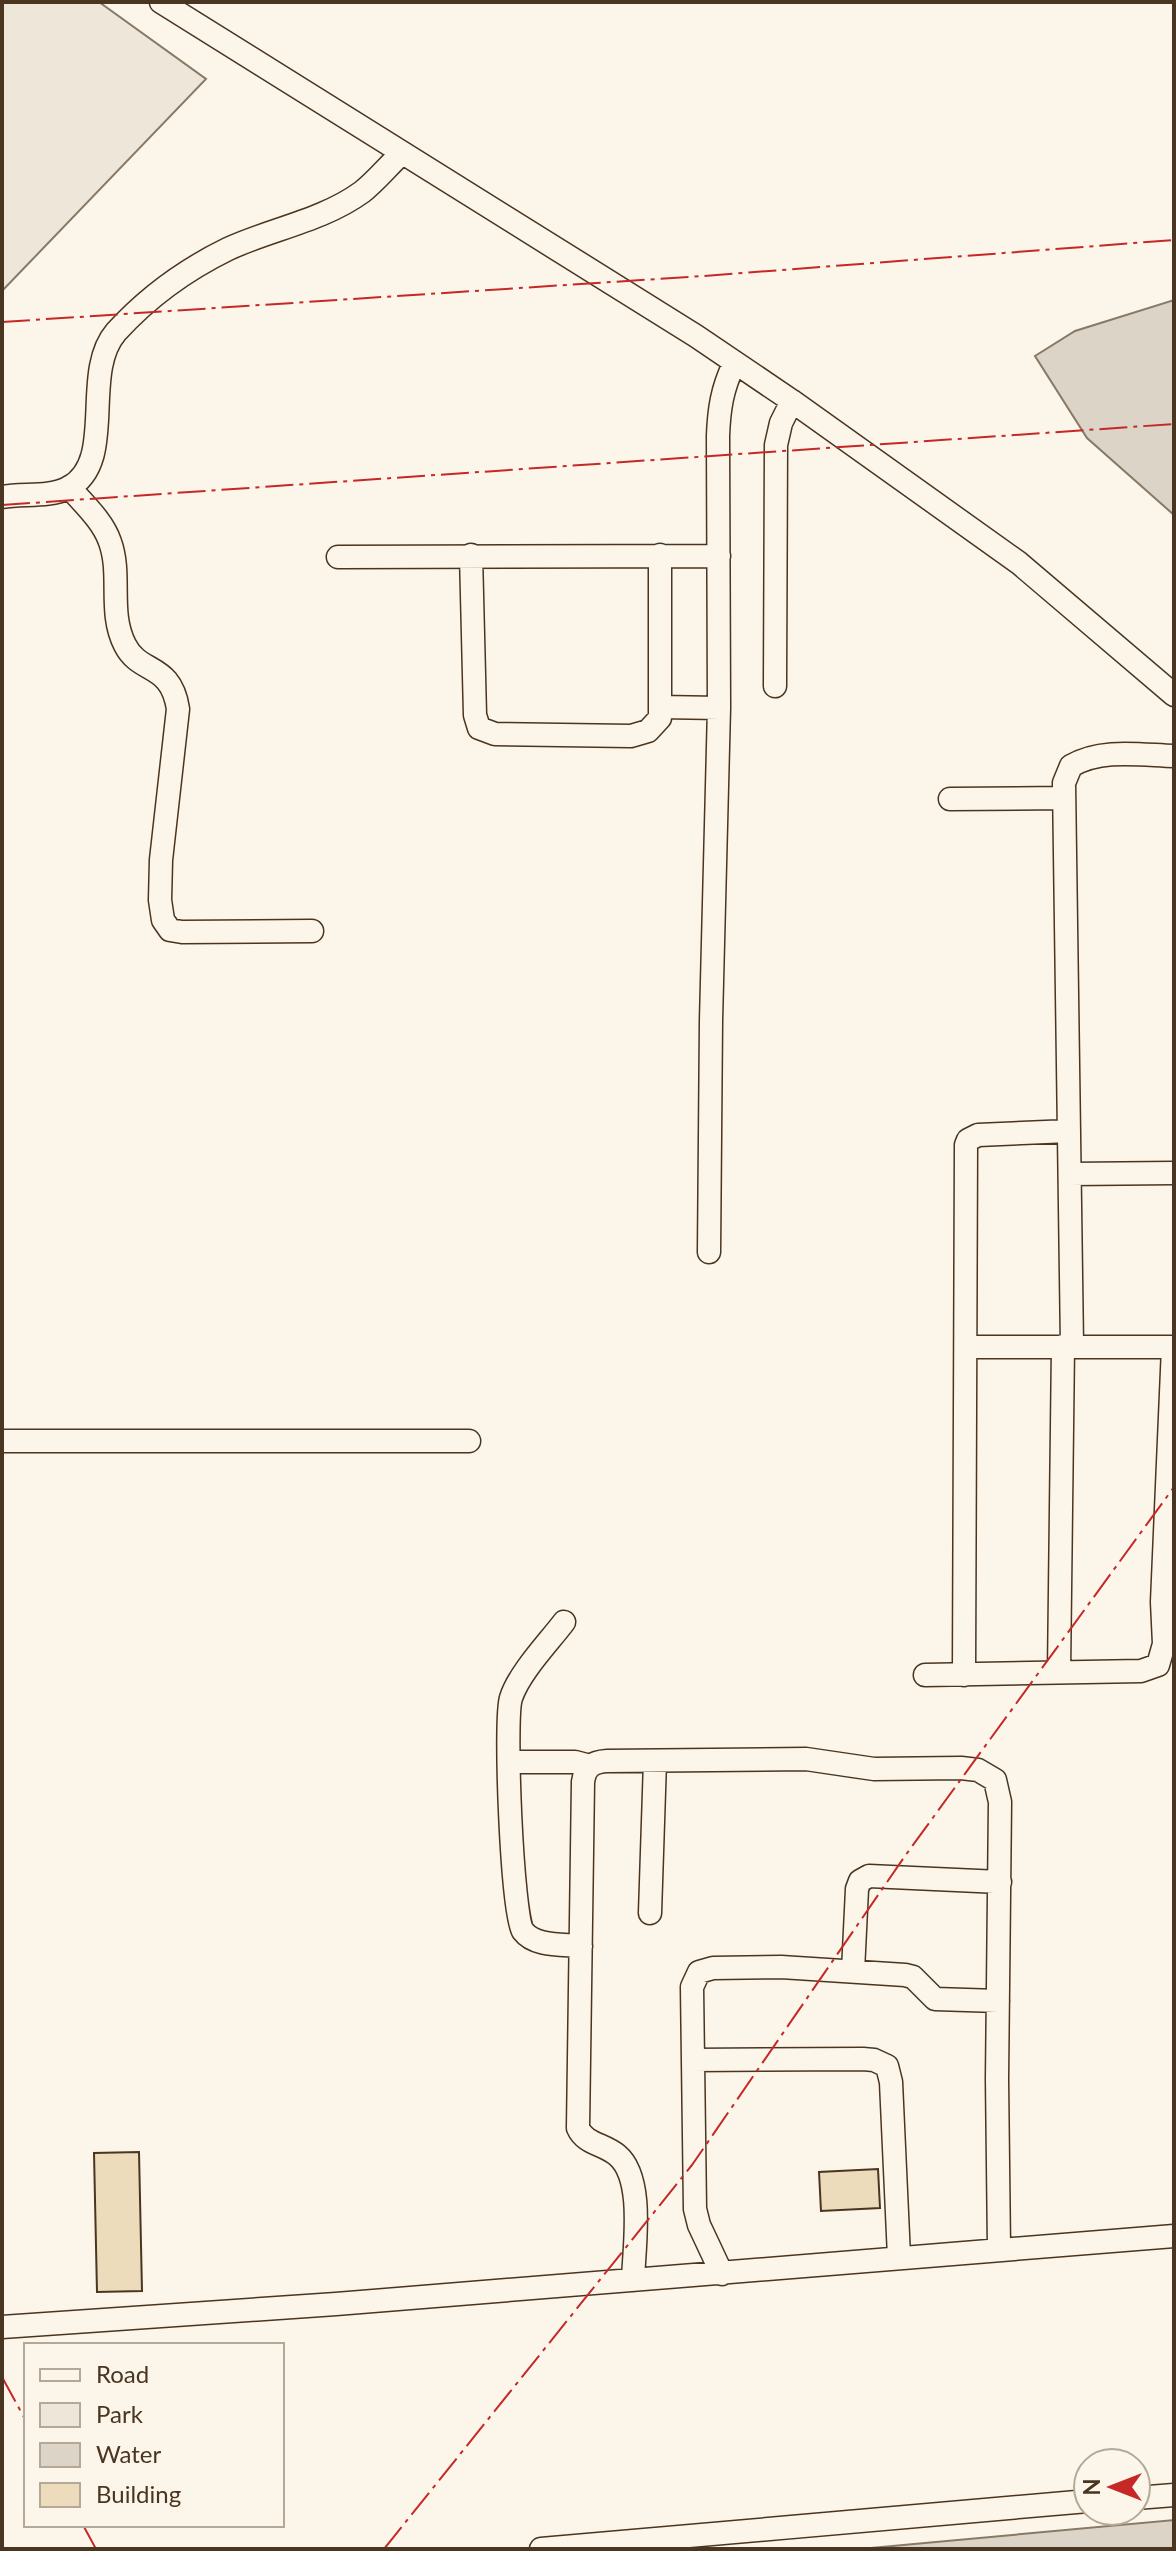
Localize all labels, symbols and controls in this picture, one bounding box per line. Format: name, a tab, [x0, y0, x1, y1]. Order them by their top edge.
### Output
legend	[24, 2343, 284, 2527]
text: Road	[96, 2359, 149, 2388]
text: Park	[96, 2399, 144, 2428]
text: Water	[96, 2439, 161, 2468]
north arrow	[1072, 2447, 1152, 2527]
text: Building	[96, 2479, 181, 2508]
text: N	[1078, 2479, 1105, 2495]

